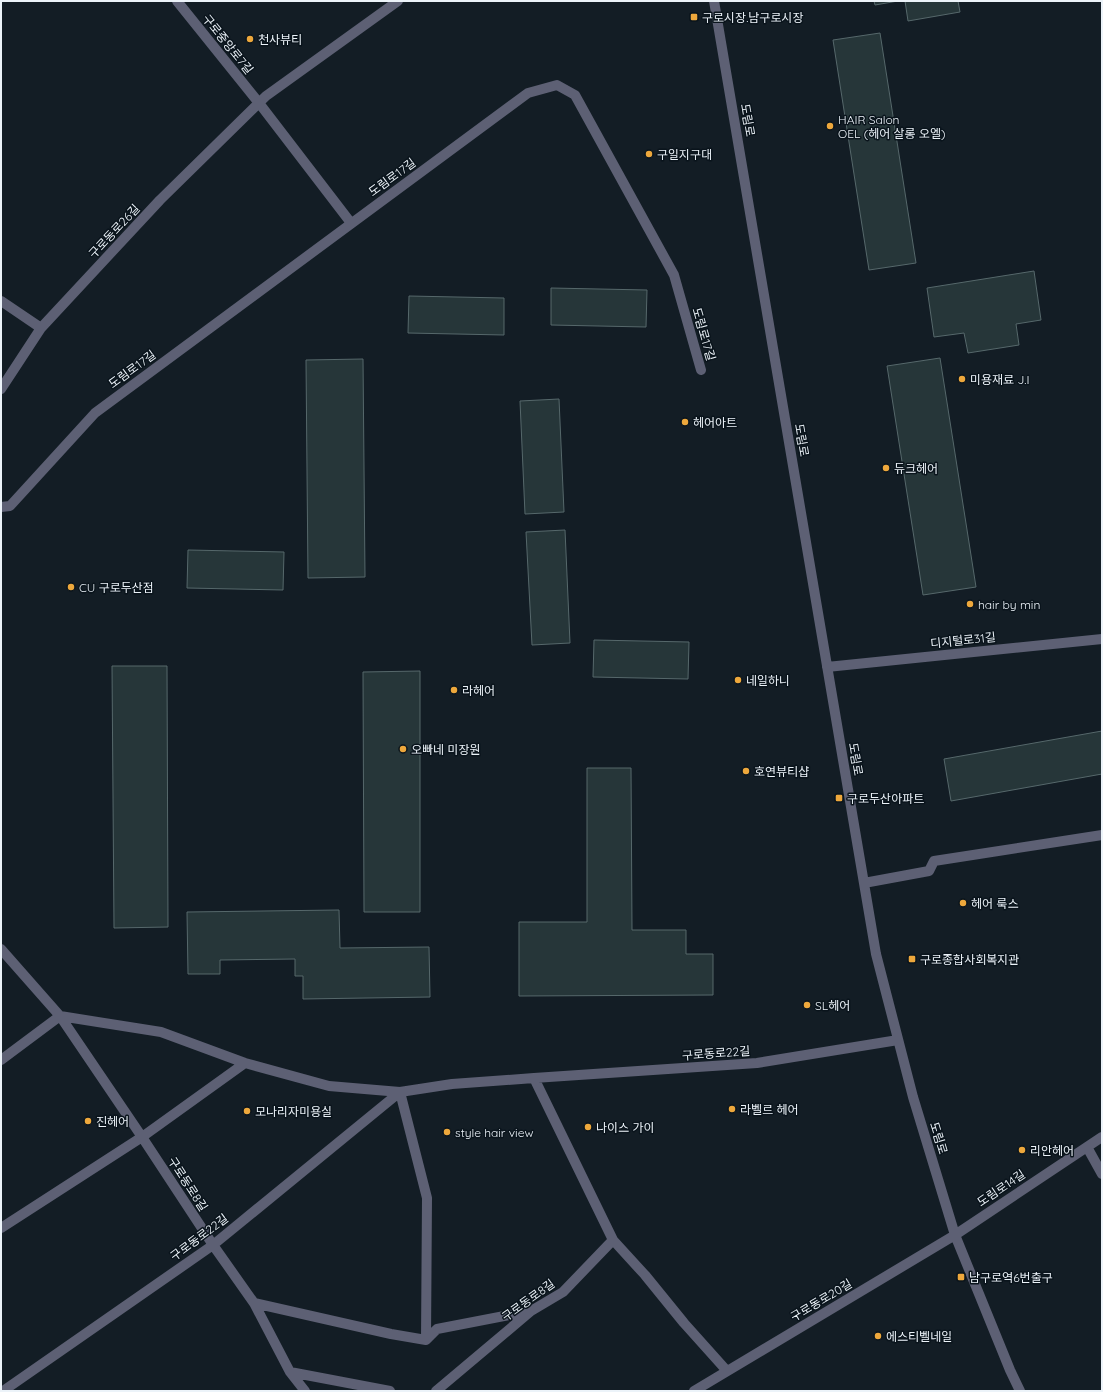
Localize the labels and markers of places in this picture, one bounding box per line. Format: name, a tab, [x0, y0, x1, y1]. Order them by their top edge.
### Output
place label: 구로시장.남구로시장	[702, 10, 804, 25]
marker: 구로시장.남구로시장	[689, 12, 699, 22]
place label: 천사뷰티	[258, 32, 302, 47]
marker: 천사뷰티	[245, 34, 255, 44]
place label: HAIR Salon OEL (헤어 살롱 오엘)	[838, 112, 945, 141]
marker: HAIR Salon OEL (헤어 살롱 오엘)	[825, 121, 835, 131]
place label: 구일지구대	[657, 147, 712, 162]
marker: 구일지구대	[644, 149, 654, 159]
place label: 미용재료 J.I	[970, 372, 1029, 387]
marker: 미용재료 J.I	[957, 374, 967, 384]
place label: 헤어아트	[693, 415, 737, 430]
marker: 헤어아트	[680, 417, 690, 427]
place label: 듀크헤어	[894, 461, 938, 476]
marker: 듀크헤어	[881, 463, 891, 473]
place label: CU 구로두산점	[79, 580, 154, 595]
marker: CU 구로두산점	[66, 582, 76, 592]
place label: hair by min	[978, 597, 1040, 612]
marker: hair by min	[965, 599, 975, 609]
place label: 네일하니	[746, 673, 790, 688]
marker: 네일하니	[733, 675, 743, 685]
place label: 라헤어	[462, 683, 495, 698]
marker: 라헤어	[449, 685, 459, 695]
place label: 오빠네 미장원	[411, 742, 481, 757]
marker: 오빠네 미장원	[398, 744, 408, 754]
place label: 호연뷰티샵	[754, 764, 809, 779]
marker: 호연뷰티샵	[741, 766, 751, 776]
place label: 구로두산아파트	[847, 791, 924, 806]
marker: 구로두산아파트	[834, 793, 844, 803]
place label: 헤어 룩스	[971, 896, 1018, 911]
marker: 헤어 룩스	[958, 898, 968, 908]
place label: 구로종합사회복지관	[920, 952, 1019, 967]
marker: 구로종합사회복지관	[907, 954, 917, 964]
place label: SL헤어	[815, 998, 850, 1013]
marker: SL헤어	[802, 1000, 812, 1010]
place label: 라벨르 헤어	[740, 1102, 798, 1117]
place label: 모나리자미용실	[255, 1104, 332, 1119]
marker: 라벨르 헤어	[727, 1104, 737, 1114]
marker: 모나리자미용실	[242, 1106, 252, 1116]
place label: 진헤어	[96, 1114, 129, 1129]
marker: 진헤어	[83, 1116, 93, 1126]
place label: 나이스 가이	[596, 1120, 654, 1135]
marker: 나이스 가이	[583, 1122, 593, 1132]
place label: style hair view	[455, 1125, 533, 1140]
marker: style hair view	[442, 1127, 452, 1137]
place label: 리안헤어	[1030, 1143, 1074, 1158]
marker: 리안헤어	[1017, 1145, 1027, 1155]
place label: 남구로역6번출구	[969, 1270, 1053, 1285]
marker: 남구로역6번출구	[956, 1272, 966, 1282]
place label: 에스티벨네일	[886, 1329, 952, 1344]
marker: 에스티벨네일	[873, 1331, 883, 1341]

